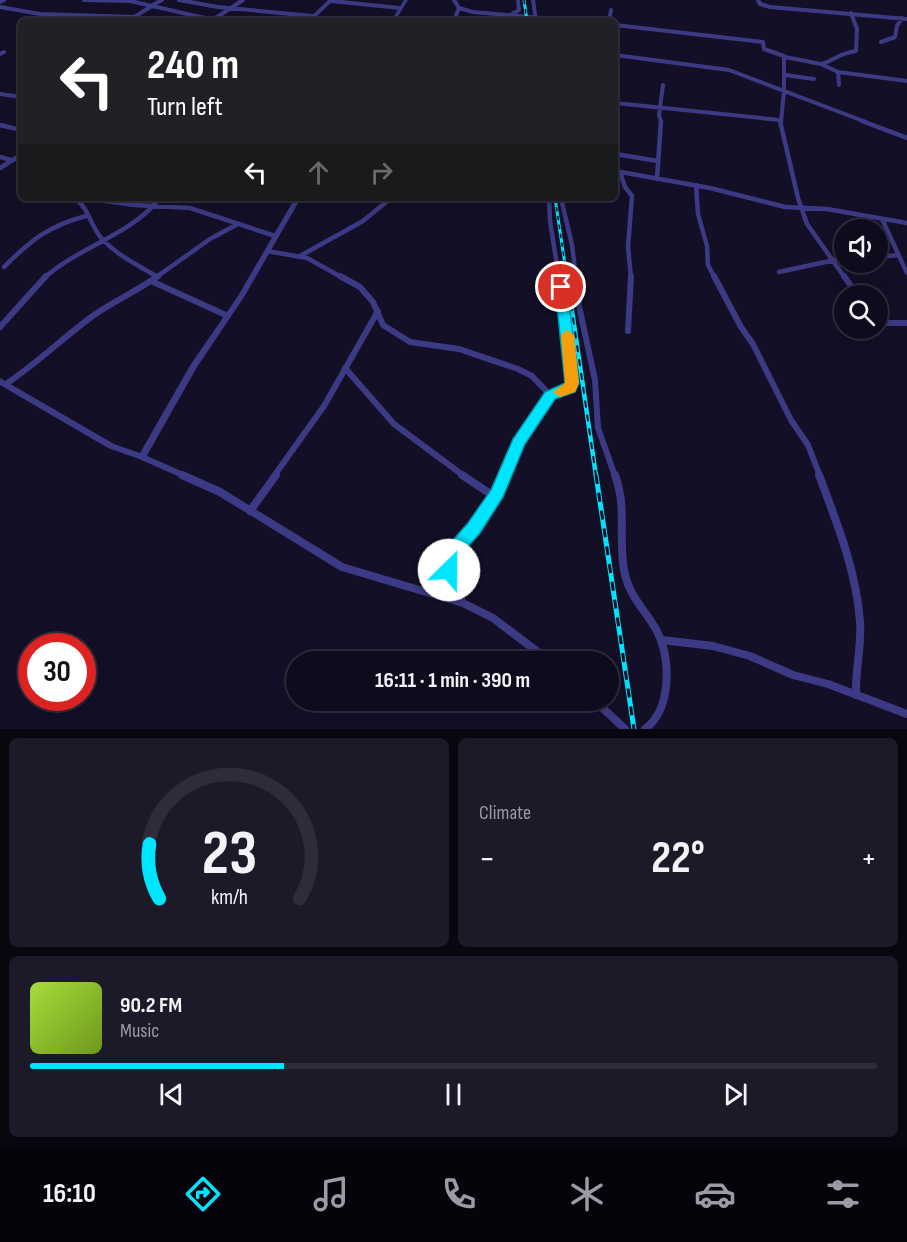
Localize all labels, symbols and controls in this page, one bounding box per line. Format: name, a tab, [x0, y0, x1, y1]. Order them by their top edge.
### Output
text: 240 m	[147, 40, 239, 91]
icon: left	[48, 42, 126, 120]
text: Turn left	[147, 91, 223, 123]
icon: left	[239, 156, 272, 189]
icon: ahead	[302, 156, 335, 189]
icon: right	[365, 156, 398, 189]
map controls	[834, 219, 888, 339]
button: sound	[834, 219, 888, 273]
pin	[535, 261, 586, 312]
icon: arrive	[544, 270, 577, 303]
button: search	[834, 285, 888, 339]
position arrow	[417, 538, 481, 602]
speed limit sign: 30	[18, 633, 96, 711]
text: 16:11 · 1 min · 390 m	[375, 667, 530, 694]
text: Climate	[479, 801, 531, 825]
text: 23	[201, 817, 257, 892]
text: 22°	[651, 831, 705, 886]
text: −	[479, 839, 495, 879]
text: +	[861, 839, 877, 879]
text: km/h	[210, 886, 248, 911]
text: 90.2 FM	[120, 992, 182, 1019]
text: Music	[120, 1019, 159, 1043]
icon: previous	[155, 1078, 188, 1111]
icon: pause	[437, 1078, 470, 1111]
icon: next	[719, 1078, 752, 1111]
icon: directions	[182, 1173, 224, 1215]
icon: music	[310, 1173, 352, 1215]
icon: phone	[438, 1173, 480, 1215]
icon: climate	[566, 1173, 608, 1215]
icon: car	[694, 1173, 736, 1215]
icon: filters	[822, 1173, 864, 1215]
text: 16:10	[43, 1178, 96, 1210]

